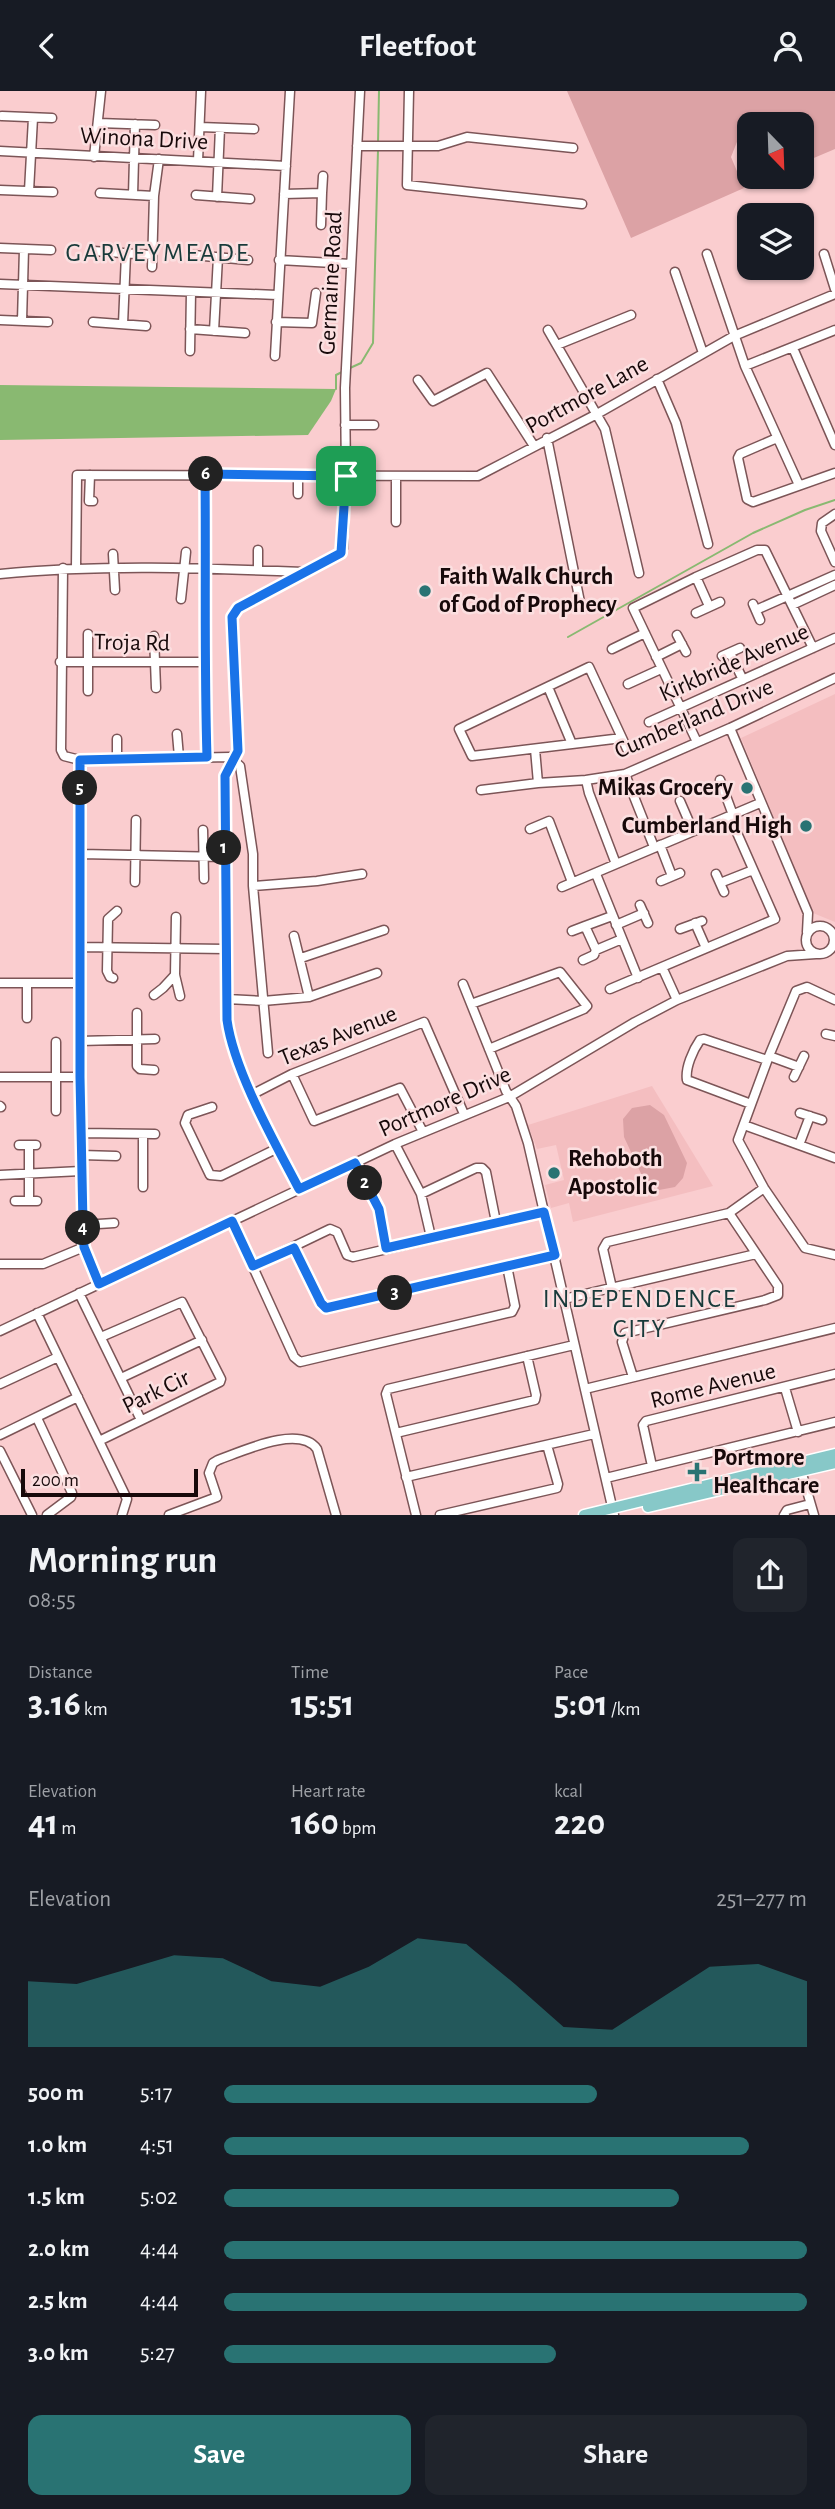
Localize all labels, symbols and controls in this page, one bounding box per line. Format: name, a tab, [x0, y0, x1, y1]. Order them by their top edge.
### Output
icon: back	[28, 27, 66, 65]
icon: person	[769, 27, 807, 65]
text: Fleetfoot	[359, 30, 476, 62]
north arrow	[737, 112, 814, 189]
map controls	[737, 112, 814, 280]
street label: Winona Drive	[79, 124, 209, 154]
button: layers	[737, 203, 814, 280]
street label: Germaine Road	[315, 210, 347, 356]
district label: GARVEYMEADE	[66, 240, 250, 266]
street label: Portmore Lane	[522, 351, 652, 439]
pin	[316, 446, 376, 506]
pin: 6	[188, 457, 224, 491]
icon: arrive	[327, 457, 365, 495]
text: 6	[201, 464, 210, 483]
place label: Faith Walk Church of God of Prophecy	[439, 565, 617, 617]
marker: Faith Walk Church of God of Prophecy	[417, 583, 433, 599]
street label: Kirkbride Avenue	[656, 619, 812, 707]
street label: Troja Rd	[94, 630, 170, 656]
street label: Cumberland Drive	[611, 675, 777, 763]
pin: 5	[62, 771, 98, 805]
place label: Mikas Grocery	[598, 776, 733, 800]
text: 5	[75, 778, 84, 797]
marker: Mikas Grocery	[739, 780, 755, 796]
place label: Cumberland High	[622, 814, 792, 838]
marker: Cumberland High	[798, 818, 814, 834]
pin: 1	[206, 831, 242, 865]
text: 1	[220, 838, 227, 857]
street label: Texas Avenue	[276, 1001, 400, 1071]
street label: Portmore Drive	[375, 1062, 515, 1142]
place label: Rehoboth Apostolic	[568, 1147, 663, 1199]
pin: 2	[348, 1165, 382, 1201]
marker: Rehoboth Apostolic	[546, 1165, 562, 1181]
text: 2	[360, 1173, 369, 1192]
pin: 4	[66, 1211, 100, 1245]
text: 4	[78, 1218, 87, 1237]
pin: 3	[378, 1275, 412, 1311]
text: 3	[390, 1283, 399, 1302]
district label: INDEPENDENCE CITY	[543, 1286, 737, 1342]
street label: Rome Avenue	[648, 1359, 778, 1413]
street label: Park Cir	[119, 1365, 194, 1418]
place label: Portmore Healthcare	[713, 1446, 819, 1498]
marker: Portmore Healthcare	[687, 1462, 707, 1482]
scale bar	[21, 1466, 198, 1498]
text: 200 m	[32, 1471, 79, 1490]
button: share	[733, 1538, 807, 1612]
text: Morning run	[28, 1542, 217, 1580]
text: 08:55	[28, 1589, 76, 1612]
text: Distance	[28, 1663, 92, 1682]
text: Time	[291, 1663, 329, 1682]
text: Pace	[554, 1663, 588, 1682]
text: 3.16	[28, 1687, 81, 1722]
text: 15:51	[291, 1687, 354, 1722]
text: 5:01	[554, 1687, 608, 1722]
text: km	[81, 1700, 108, 1719]
text: /km	[608, 1700, 640, 1719]
text: Elevation	[28, 1782, 97, 1801]
text: Heart rate	[291, 1782, 366, 1801]
text: kcal	[554, 1782, 583, 1801]
text: 41	[28, 1806, 58, 1841]
text: 160	[291, 1806, 339, 1841]
text: 220	[554, 1806, 605, 1841]
text: m	[58, 1819, 77, 1838]
text: bpm	[339, 1819, 376, 1838]
text: Elevation	[28, 1888, 111, 1911]
text: 251–277 m	[716, 1888, 807, 1911]
text: 500 m	[28, 2082, 84, 2105]
text: 5:17	[140, 2082, 172, 2105]
text: 1.0 km	[28, 2134, 87, 2157]
text: 4:51	[140, 2134, 174, 2157]
text: 1.5 km	[28, 2186, 85, 2209]
text: 5:02	[140, 2186, 178, 2209]
text: 2.0 km	[28, 2238, 90, 2261]
text: 4:44	[140, 2238, 178, 2261]
text: 2.5 km	[28, 2290, 87, 2313]
text: 4:44	[140, 2290, 178, 2313]
text: 3.0 km	[28, 2342, 89, 2365]
text: 5:27	[140, 2342, 175, 2365]
button: Save	[28, 2415, 411, 2495]
button: Share	[425, 2415, 807, 2495]

